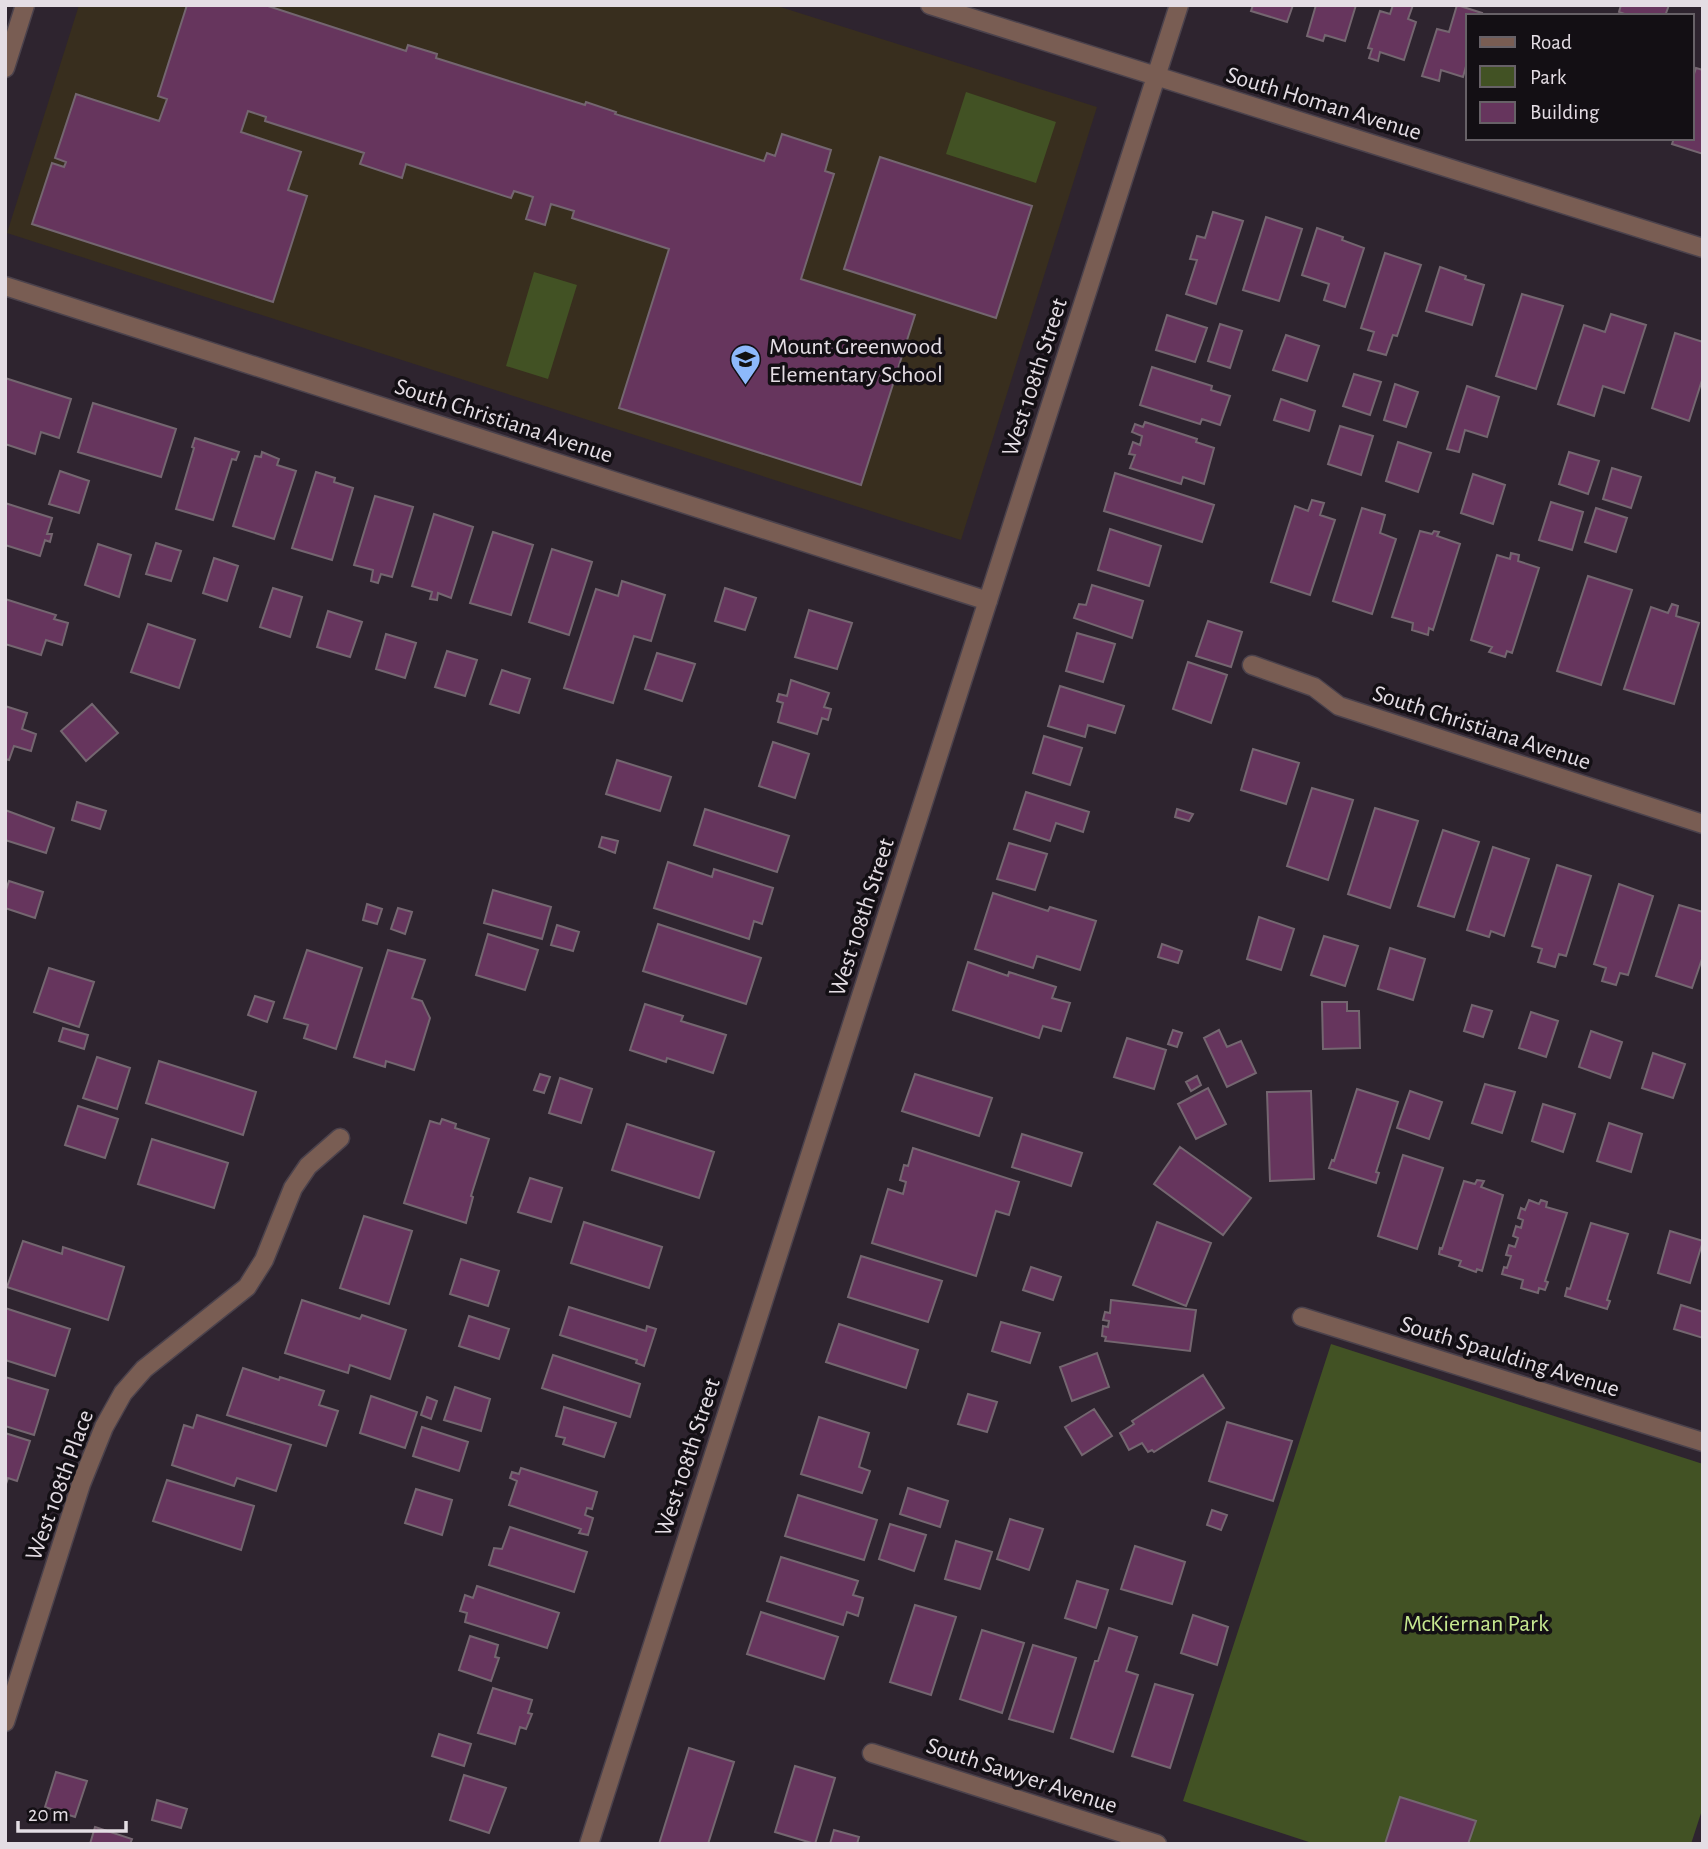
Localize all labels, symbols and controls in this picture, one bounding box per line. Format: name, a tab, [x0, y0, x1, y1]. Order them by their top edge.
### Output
legend	[1466, 14, 1694, 140]
text: Road	[1530, 32, 1572, 53]
street label: South Homan Avenue	[1223, 63, 1424, 145]
text: Park	[1530, 67, 1567, 88]
text: Building	[1530, 102, 1600, 123]
street label: West 108th Street	[998, 295, 1072, 459]
place label: Mount Greenwood Elementary School	[769, 335, 943, 387]
school or university icon: Mount Greenwood Elementary School	[729, 343, 763, 387]
street label: South Christiana Avenue	[392, 374, 616, 468]
street label: South Christiana Avenue	[1370, 681, 1594, 775]
street label: West 108th Street	[825, 835, 899, 999]
street label: South Spaulding Avenue	[1397, 1312, 1622, 1402]
street label: West 108th Street	[651, 1375, 725, 1539]
street label: West 108th Place	[22, 1407, 98, 1564]
park label: McKiernan Park	[1403, 1612, 1549, 1636]
street label: South Sawyer Avenue	[923, 1734, 1120, 1818]
scale bar	[18, 1790, 126, 1834]
text: 20 m	[28, 1804, 69, 1825]

